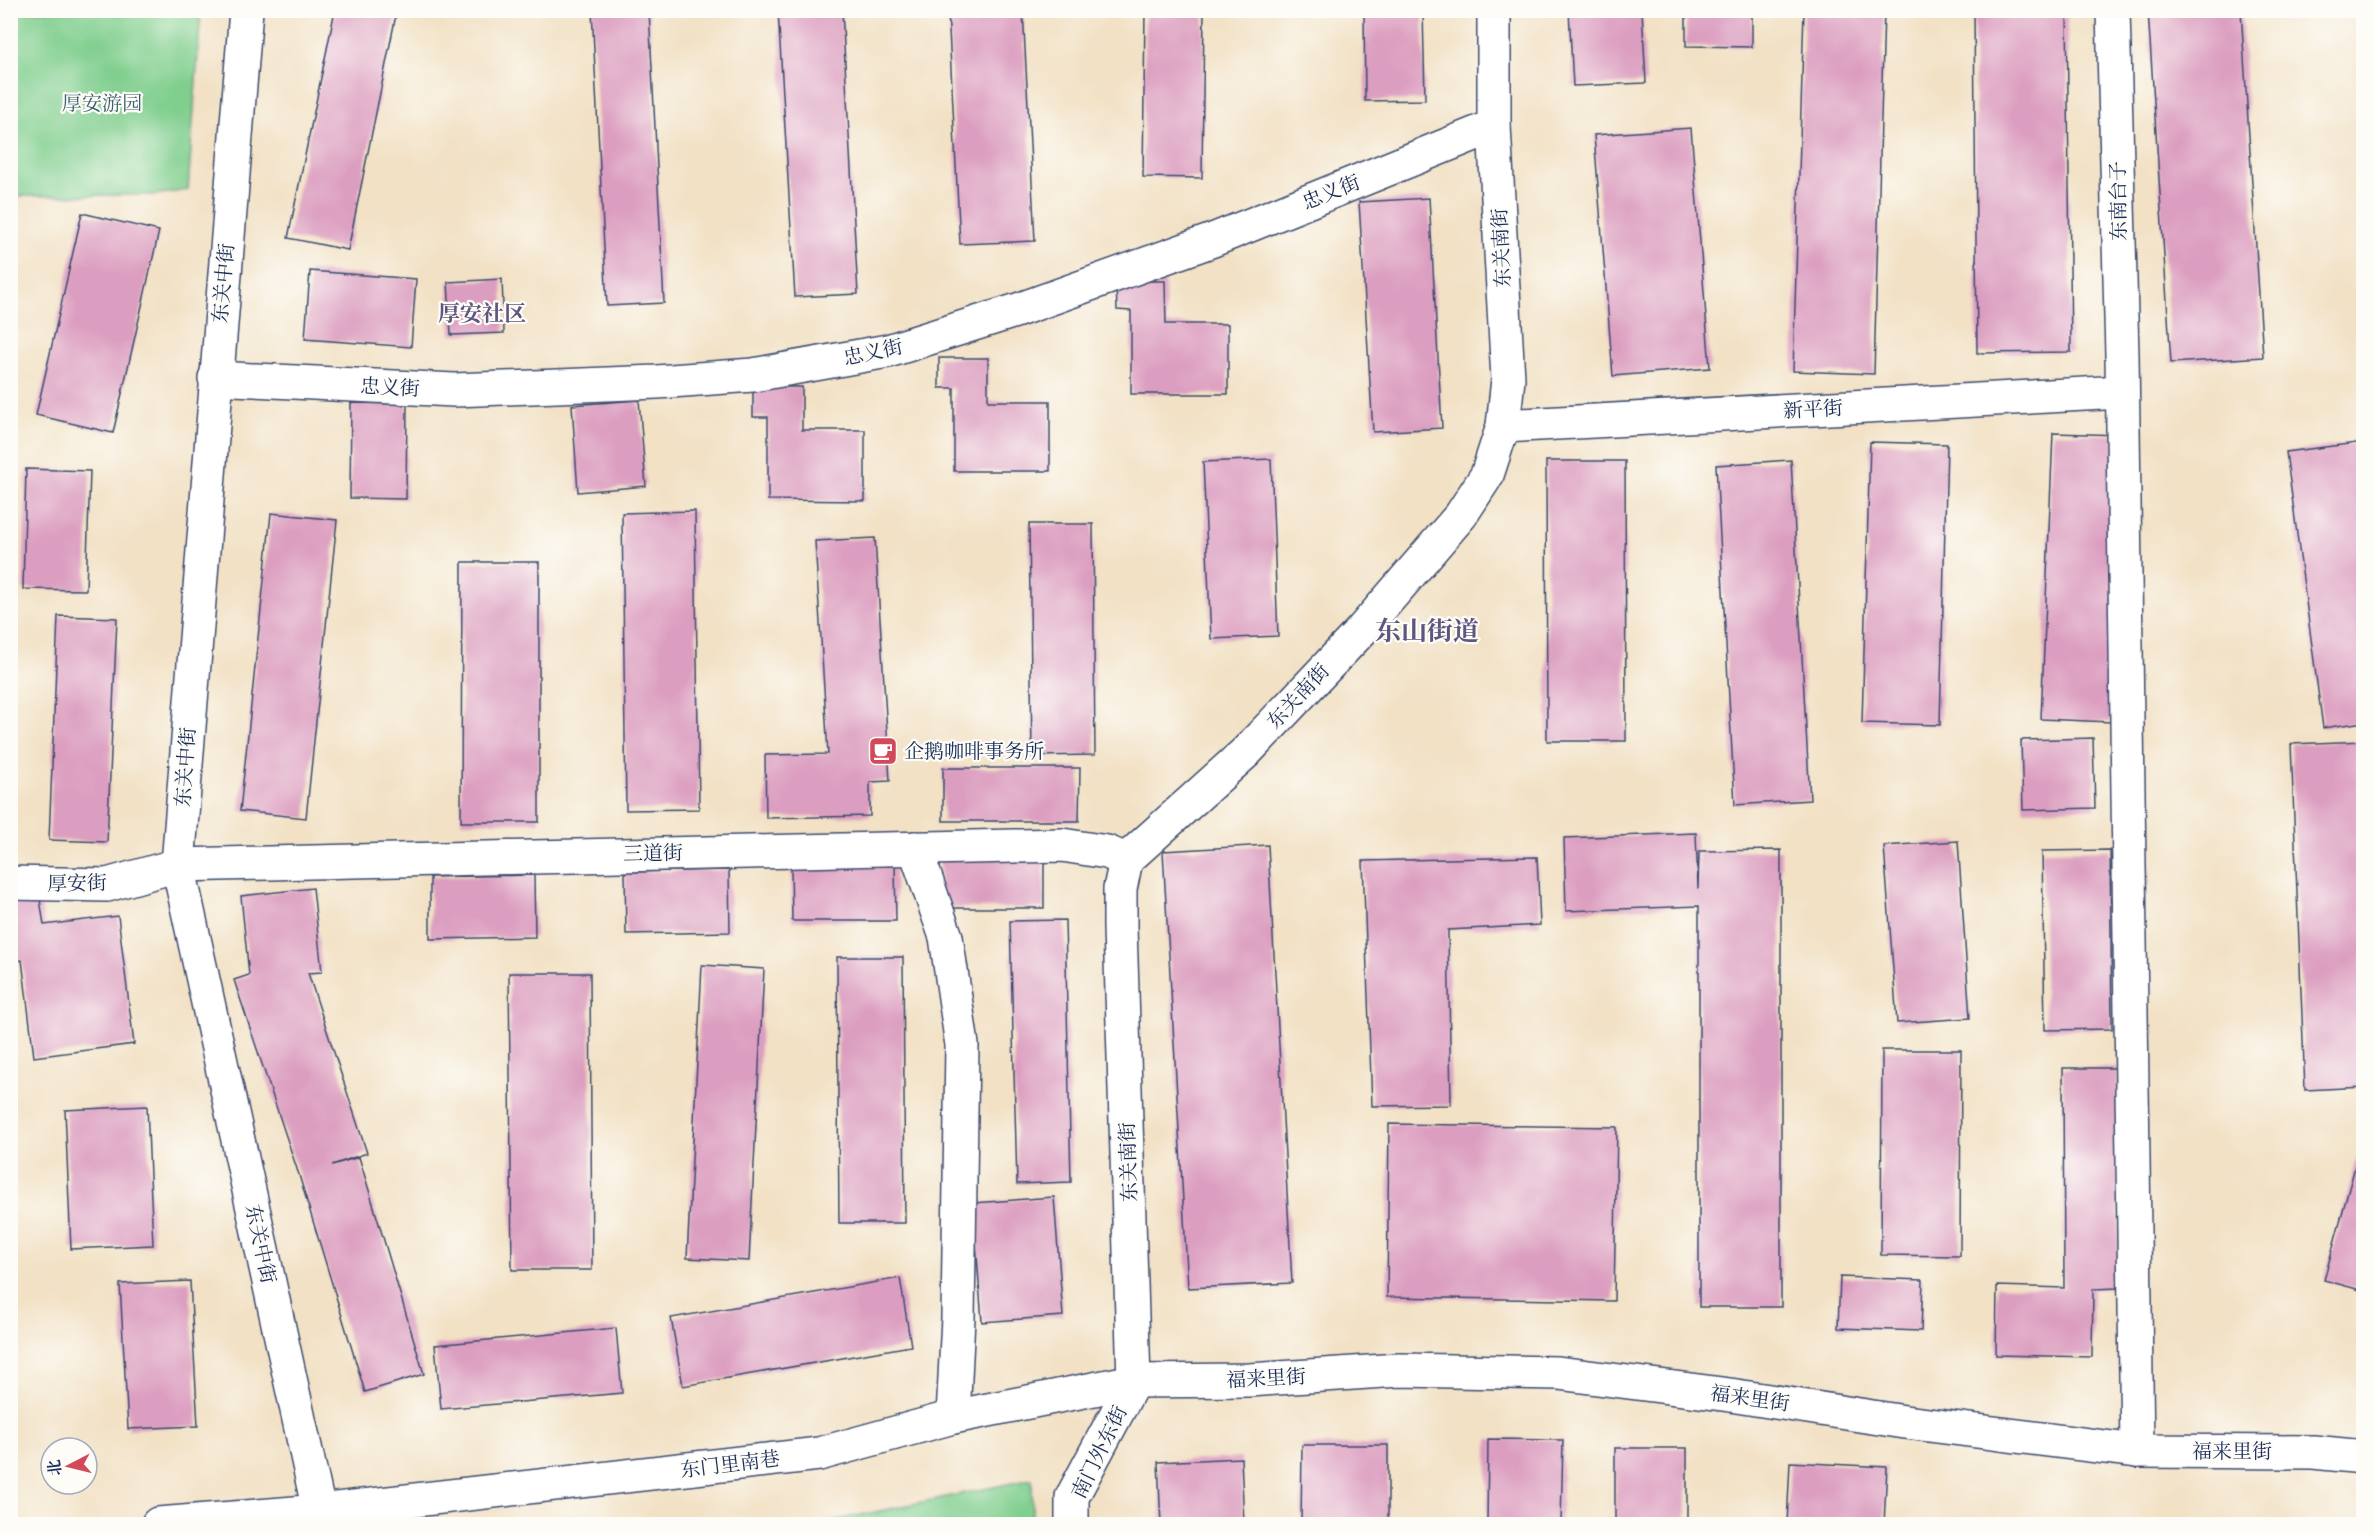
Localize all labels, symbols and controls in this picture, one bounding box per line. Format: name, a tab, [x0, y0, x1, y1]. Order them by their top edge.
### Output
park label: 厚安游园	[62, 88, 142, 117]
street label: 东南台子	[2102, 161, 2133, 241]
street label: 忠义街	[1298, 167, 1364, 216]
street label: 东关南街	[1484, 207, 1517, 289]
street label: 东关中街	[205, 242, 240, 324]
district label: 厚安社区	[438, 297, 526, 329]
street label: 忠义街	[841, 331, 905, 372]
street label: 忠义街	[359, 370, 421, 403]
street label: 新平街	[1782, 392, 1844, 425]
district label: 东山街道	[1375, 611, 1479, 650]
street label: 东关南街	[1260, 657, 1336, 735]
street label: 东关中街	[167, 726, 202, 808]
cafe icon: 企鹅咖啡事务所	[867, 735, 899, 767]
place label: 企鹅咖啡事务所	[904, 736, 1044, 765]
street label: 三道街	[623, 837, 683, 868]
street label: 厚安街	[47, 867, 107, 898]
street label: 东关南街	[1112, 1122, 1143, 1202]
street label: 东关中街	[239, 1202, 284, 1286]
street label: 福来里街	[1225, 1361, 1307, 1394]
street label: 福来里街	[1708, 1378, 1792, 1417]
street label: 南门外东街	[1064, 1400, 1134, 1503]
north arrow	[39, 1436, 99, 1496]
street label: 福来里街	[2192, 1436, 2272, 1465]
street label: 东门里南巷	[679, 1443, 781, 1484]
text: 北	[41, 1458, 67, 1477]

